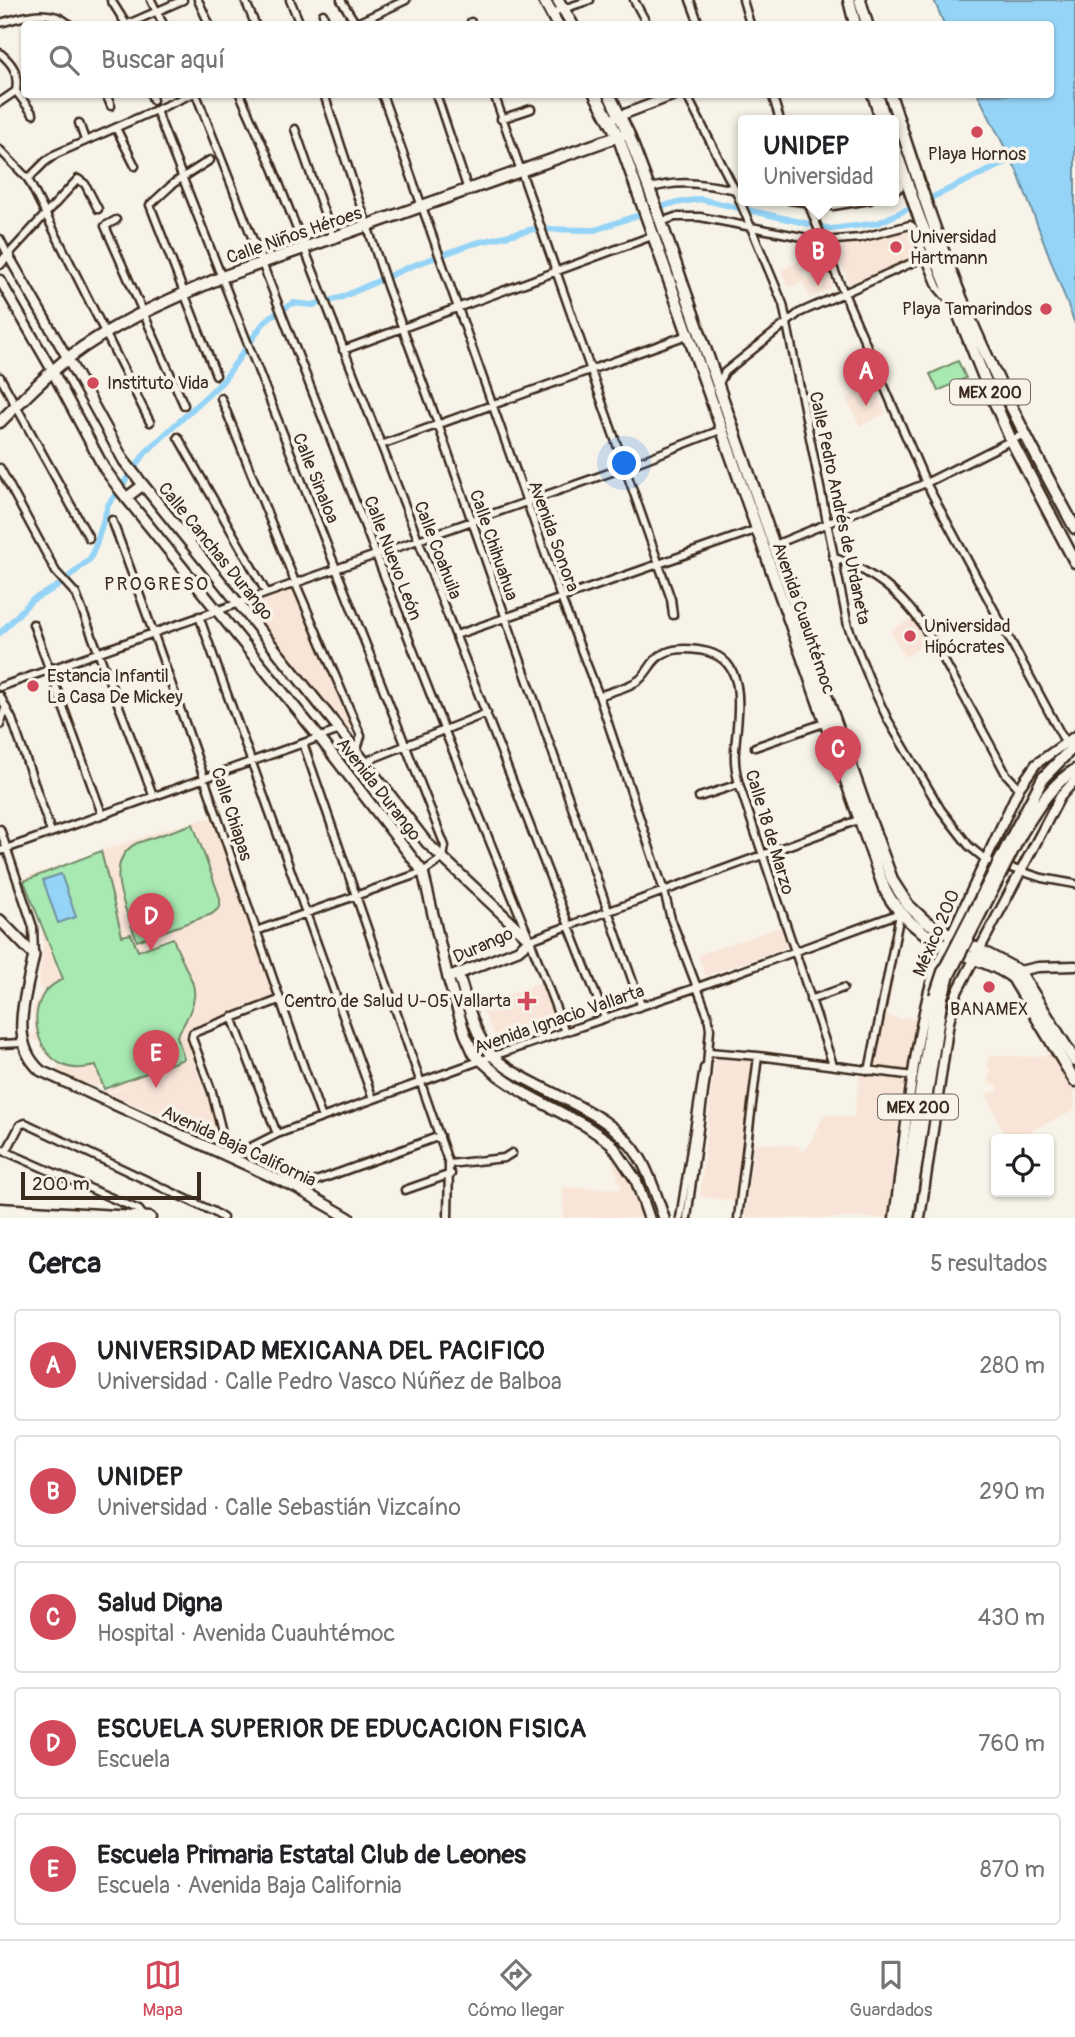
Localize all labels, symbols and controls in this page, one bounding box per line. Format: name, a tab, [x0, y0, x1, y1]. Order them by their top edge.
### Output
search box	[21, 21, 1054, 98]
icon: search	[45, 41, 83, 79]
text: Buscar aquí	[101, 44, 225, 76]
popup	[738, 115, 899, 206]
marker: Playa Hornos	[969, 124, 985, 140]
text: UNIDEP	[763, 130, 850, 162]
place label: Playa Hornos	[928, 143, 1026, 166]
text: Universidad	[763, 162, 874, 191]
street label: Calle Niños Héroes	[223, 202, 365, 269]
place label: Universidad Hartmann	[910, 226, 997, 270]
pin: B	[795, 228, 841, 286]
marker: Universidad Hartmann	[888, 239, 904, 255]
place label: Playa Tamarindos	[902, 298, 1032, 321]
marker: Playa Tamarindos	[1038, 301, 1054, 317]
pin: A	[843, 348, 889, 406]
place label: Instituto Vida	[107, 372, 209, 395]
marker: Instituto Vida	[85, 375, 101, 391]
road number: MEX 200	[950, 380, 1030, 404]
street label: Calle Pedro Andrés de Urdaneta	[804, 389, 875, 627]
street label: Calle Sinaloa	[287, 430, 344, 527]
your location	[607, 446, 641, 480]
street label: Avenida Sonora	[523, 477, 584, 595]
street label: Calle Canchas Durango	[153, 478, 279, 625]
street label: Calle Chihuahua	[464, 487, 523, 604]
street label: Calle Nuevo León	[358, 493, 427, 624]
street label: Calle Coahuila	[408, 498, 467, 603]
street label: Avenida Cuauhtémoc	[767, 539, 840, 697]
district label: PROGRESO	[104, 572, 210, 596]
place label: Universidad Hipócrates	[924, 615, 1011, 659]
marker: Universidad Hipócrates	[902, 628, 918, 644]
place label: Estancia Infantil La Casa De Mickey	[47, 665, 183, 709]
marker: Estancia Infantil La Casa De Mickey	[25, 678, 41, 694]
pin: C	[815, 726, 861, 784]
street label: Avenida Durango	[331, 733, 426, 846]
street label: Calle Chiapas	[206, 764, 257, 864]
street label: Calle 18 de Marzo	[740, 767, 800, 898]
street label: México 200	[908, 886, 965, 980]
pin: D	[128, 893, 174, 951]
street label: Durango	[450, 922, 517, 969]
marker: BANAMEX	[981, 979, 997, 995]
street label: Avenida Ignacio Vallarta	[471, 980, 647, 1059]
place label: Centro de Salud U-05 Vallarta	[284, 990, 511, 1013]
marker: Centro de Salud U-05 Vallarta	[517, 991, 537, 1011]
place label: BANAMEX	[950, 998, 1028, 1021]
pin: E	[133, 1030, 179, 1088]
road number: MEX 200	[878, 1094, 958, 1120]
street label: Avenida Baja California	[158, 1101, 320, 1192]
map controls	[991, 1134, 1054, 1197]
button: locate	[991, 1134, 1054, 1197]
scale bar	[21, 1169, 201, 1201]
text: 200 m	[32, 1172, 90, 1196]
text: Cerca	[28, 1245, 101, 1282]
text: 5 resultados	[930, 1249, 1047, 1278]
text: UNIVERSIDAD MEXICANA DEL PACIFICO	[97, 1335, 545, 1367]
text: A	[46, 1351, 60, 1380]
text: 280 m	[979, 1351, 1045, 1380]
text: Universidad · Calle Pedro Vasco Núñez de Balboa	[97, 1367, 562, 1396]
text: UNIDEP	[97, 1461, 183, 1493]
text: B	[46, 1477, 60, 1506]
text: 290 m	[979, 1477, 1045, 1506]
text: Universidad · Calle Sebastián Vizcaíno	[97, 1493, 461, 1522]
text: Salud Digna	[97, 1587, 223, 1619]
text: C	[46, 1603, 60, 1632]
text: 430 m	[978, 1603, 1045, 1632]
text: Hospital · Avenida Cuauhtémoc	[97, 1619, 395, 1648]
text: ESCUELA SUPERIOR DE EDUCACION FISICA	[97, 1713, 586, 1745]
text: D	[46, 1729, 60, 1758]
text: 760 m	[978, 1729, 1045, 1758]
text: Escuela	[97, 1745, 170, 1774]
text: Escuela Primaria Estatal Club de Leones	[97, 1839, 526, 1871]
text: E	[47, 1855, 59, 1884]
text: 870 m	[980, 1855, 1045, 1884]
text: Escuela · Avenida Baja California	[97, 1871, 402, 1900]
tab: Mapa	[142, 1956, 183, 2022]
tab: Cómo llegar	[468, 1956, 565, 2022]
tab: Guardados	[849, 1956, 933, 2022]

